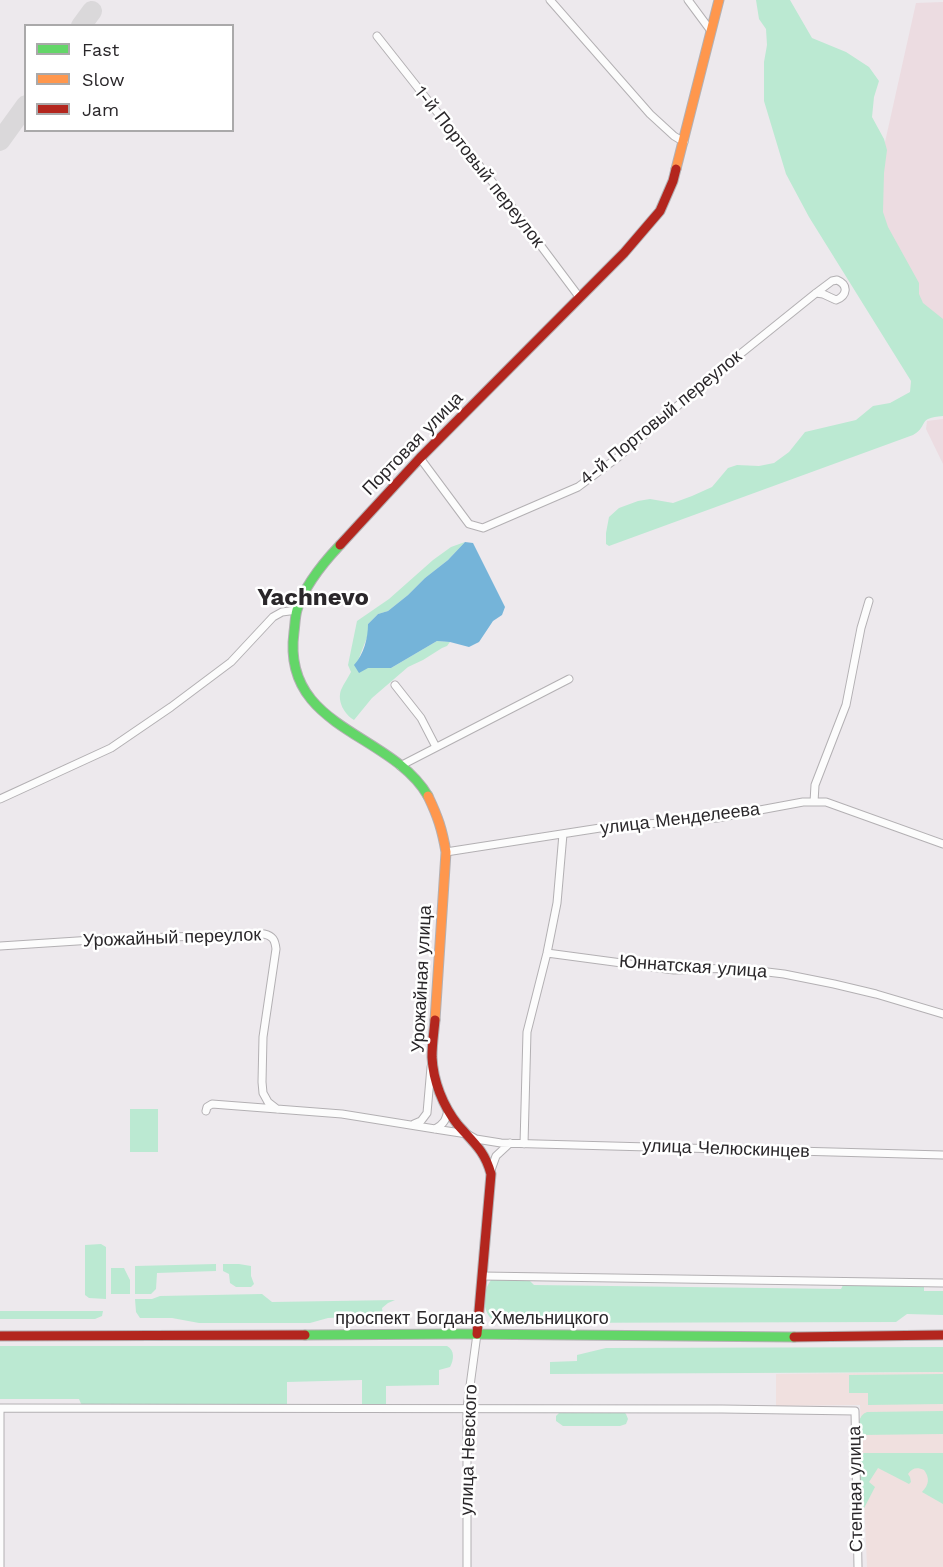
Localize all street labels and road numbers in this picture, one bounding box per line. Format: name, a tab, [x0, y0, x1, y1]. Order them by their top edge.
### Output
street label: 1-й Портовый переулок	[409, 82, 549, 252]
street label: 4-й Портовый переулок	[576, 346, 746, 490]
street label: Портовая улица	[358, 388, 468, 500]
street label: улица Менделеева	[599, 798, 761, 840]
street label: Урожайная улица	[407, 905, 437, 1053]
street label: Урожайный переулок	[82, 924, 262, 952]
street label: Юннатская улица	[618, 951, 768, 983]
street label: улица Челюскинцев	[642, 1135, 810, 1163]
street label: проспект Богдана Хмельницкого	[335, 1308, 609, 1330]
street label: улица Невского	[456, 1384, 482, 1516]
street label: Степная улица	[844, 1426, 868, 1552]

